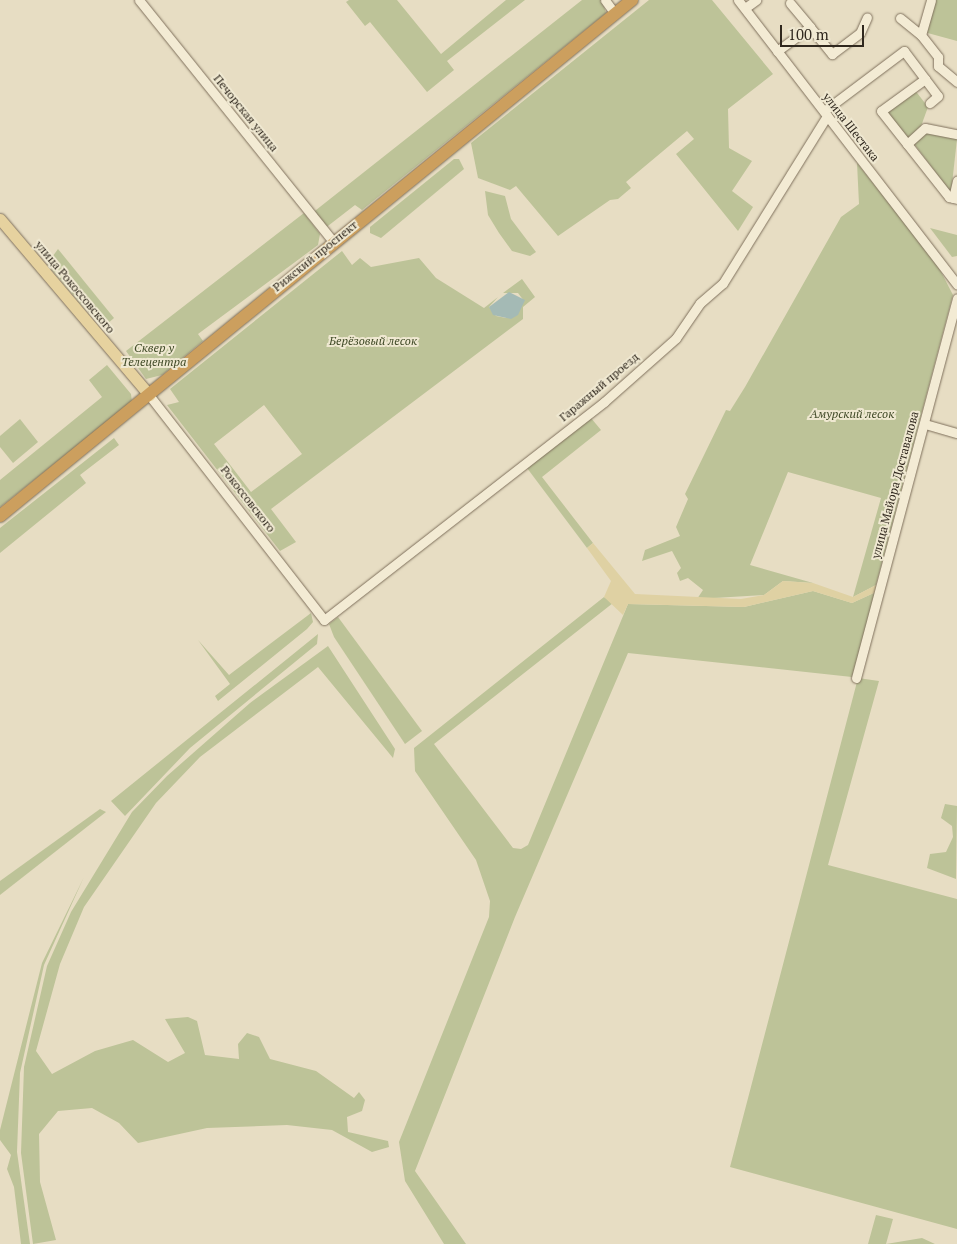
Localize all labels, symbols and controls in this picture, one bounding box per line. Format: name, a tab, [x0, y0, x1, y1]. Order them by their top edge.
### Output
scale bar	[782, 15, 866, 47]
text: 100 m	[788, 24, 829, 44]
street label: Печорская улица	[210, 72, 282, 154]
street label: улица Шестака	[820, 90, 882, 164]
street label: Рижский проспект	[270, 217, 360, 295]
street label: улица Рокоссовского	[32, 238, 118, 336]
park label: Берёзовый лесок	[329, 334, 417, 348]
park label: Сквер у Телецентра	[121, 341, 187, 369]
street label: Гаражный проезд	[556, 350, 642, 424]
park label: Амурский лесок	[810, 407, 894, 421]
street label: улица Майора Доставалова	[868, 410, 922, 560]
street label: Рокоссовского	[218, 463, 278, 535]

